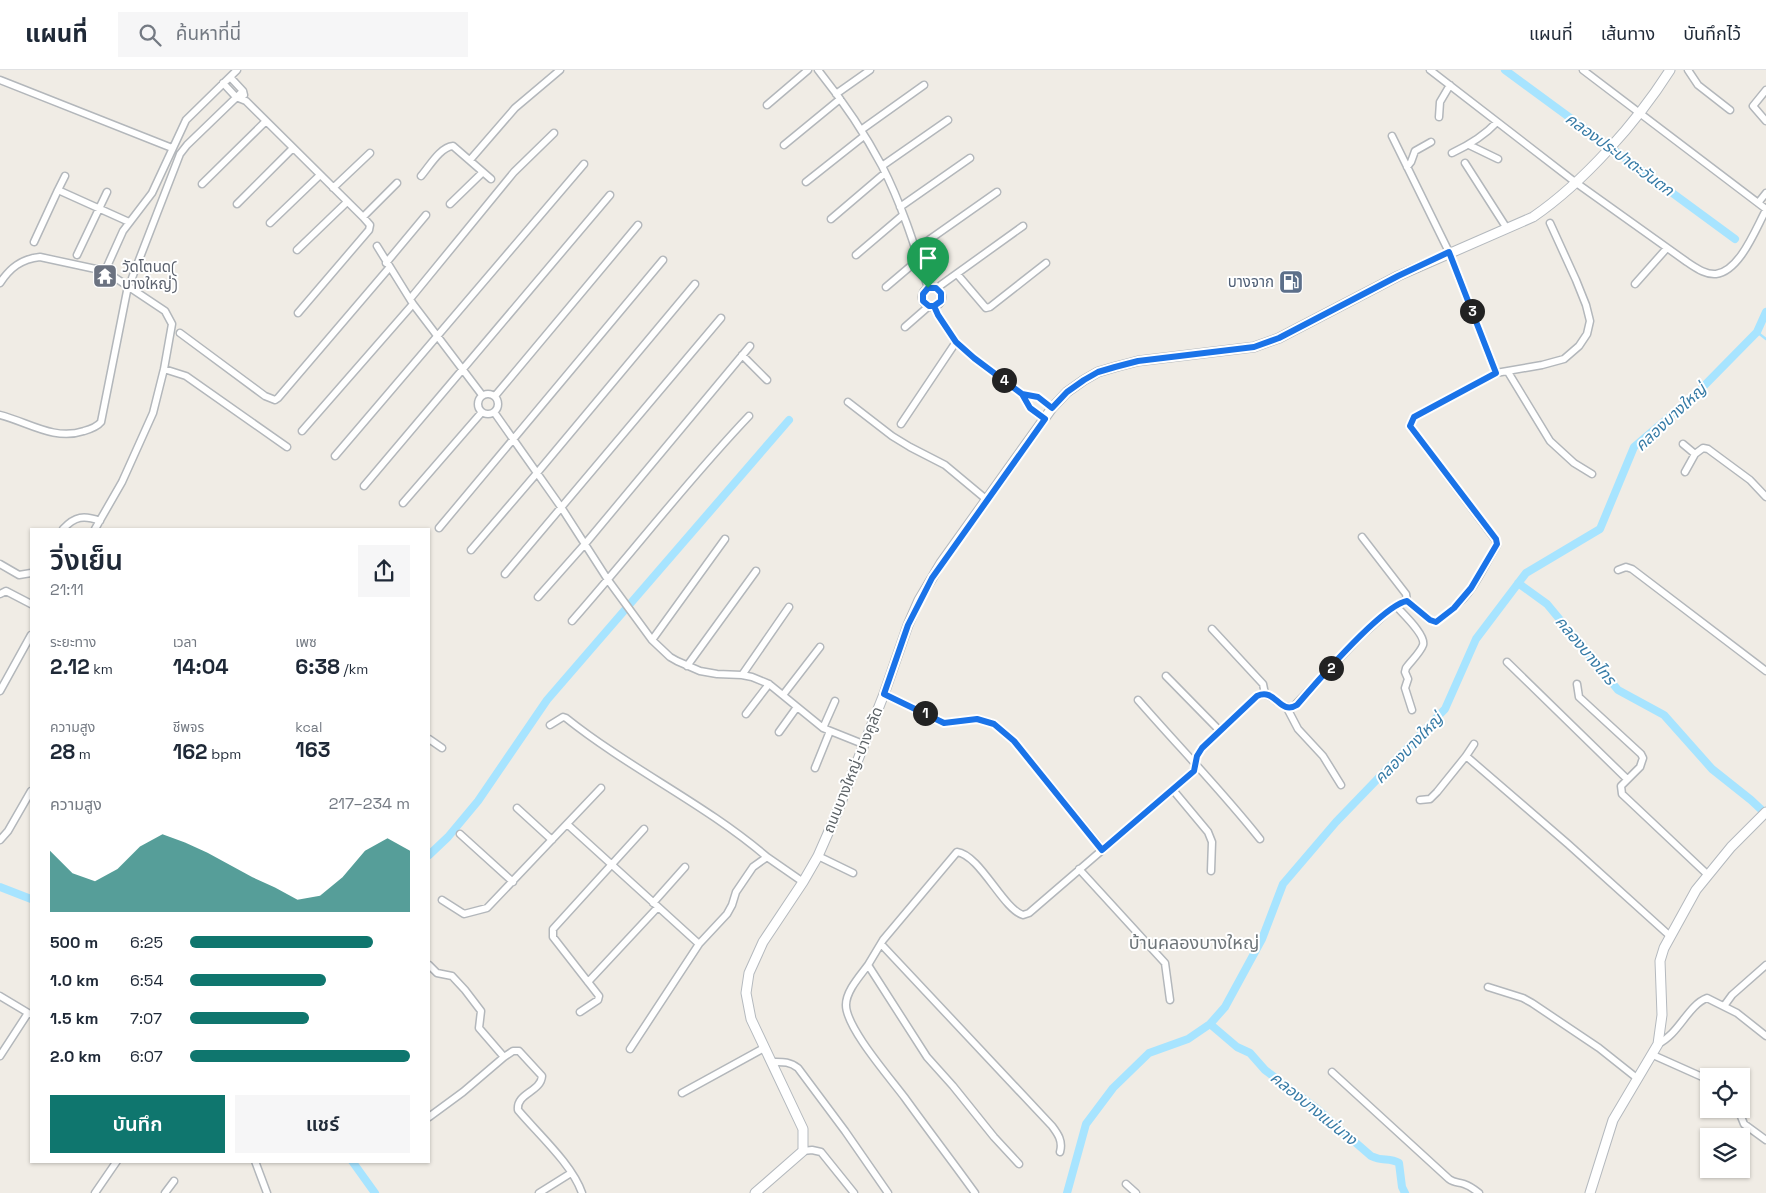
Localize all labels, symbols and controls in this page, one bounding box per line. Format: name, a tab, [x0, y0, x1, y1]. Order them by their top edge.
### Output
search box	[118, 12, 468, 57]
text: แผนที่	[25, 18, 88, 49]
icon: search	[136, 21, 164, 49]
text: ค้นหาที่นี่	[176, 21, 241, 46]
text: แผนที่	[1529, 22, 1573, 45]
text: เส้นทาง	[1601, 22, 1655, 45]
text: บันทึกไว้	[1683, 22, 1741, 45]
water label: คลองประปาตะวันตก	[1561, 108, 1679, 202]
pin	[907, 237, 949, 288]
icon: arrive	[914, 244, 942, 272]
place label: วัดโตนด( บางใหญ่)	[122, 257, 178, 294]
temple icon: วัดโตนด( บางใหญ่)	[92, 263, 118, 289]
fuel station icon: บางจาก	[1278, 269, 1304, 295]
place label: บางจาก	[1228, 272, 1274, 291]
pin: 3	[1460, 298, 1484, 324]
text: 3	[1468, 302, 1477, 320]
pin: 4	[992, 368, 1016, 392]
text: 4	[1000, 371, 1009, 389]
water label: คลองบางใหญ่	[1630, 378, 1712, 456]
text: วิ่งเย็น	[50, 542, 123, 578]
button: share	[358, 545, 410, 597]
text: 21:11	[50, 579, 84, 600]
water label: คลองบางไทร	[1551, 611, 1621, 690]
text: ระยะทาง	[50, 633, 96, 651]
text: เวลา	[173, 633, 197, 651]
text: เพซ	[295, 633, 317, 651]
text: 2.12	[50, 653, 90, 680]
text: 14:04	[173, 653, 229, 680]
text: 6:38	[295, 653, 340, 680]
pin: 2	[1318, 656, 1344, 680]
text: 2	[1327, 659, 1336, 677]
text: km	[90, 660, 113, 678]
text: /km	[340, 660, 368, 678]
pin: 1	[912, 700, 938, 726]
street label: ถนนบางใหญ่-บางคูลัด	[819, 704, 887, 836]
text: 1	[922, 704, 929, 722]
water label: คลองบางใหญ่	[1370, 707, 1449, 788]
text: ความสูง	[50, 718, 95, 736]
text: ชีพจร	[173, 718, 204, 736]
text: kcal	[295, 718, 322, 736]
text: 163	[295, 736, 331, 763]
text: 28	[50, 738, 75, 765]
text: 162	[173, 738, 208, 765]
text: m	[75, 745, 91, 763]
text: bpm	[208, 745, 241, 763]
text: 217–234 m	[329, 793, 410, 814]
text: ความสูง	[50, 794, 102, 815]
district label: บ้านคลองบางใหญ่	[1129, 931, 1259, 954]
text: 500 m	[50, 932, 98, 953]
text: 6:25	[130, 932, 163, 953]
text: 1.0 km	[50, 970, 99, 991]
text: 6:54	[130, 970, 163, 991]
text: 1.5 km	[50, 1008, 98, 1029]
text: 7:07	[130, 1008, 162, 1029]
text: 2.0 km	[50, 1046, 101, 1067]
text: 6:07	[130, 1046, 163, 1067]
water label: คลองบางแม่นาง	[1266, 1067, 1362, 1151]
map controls	[1700, 1068, 1750, 1178]
button: locate	[1700, 1068, 1750, 1118]
button: บันทึก	[50, 1095, 225, 1153]
button: แชร์	[235, 1095, 410, 1153]
button: layers	[1700, 1128, 1750, 1178]

